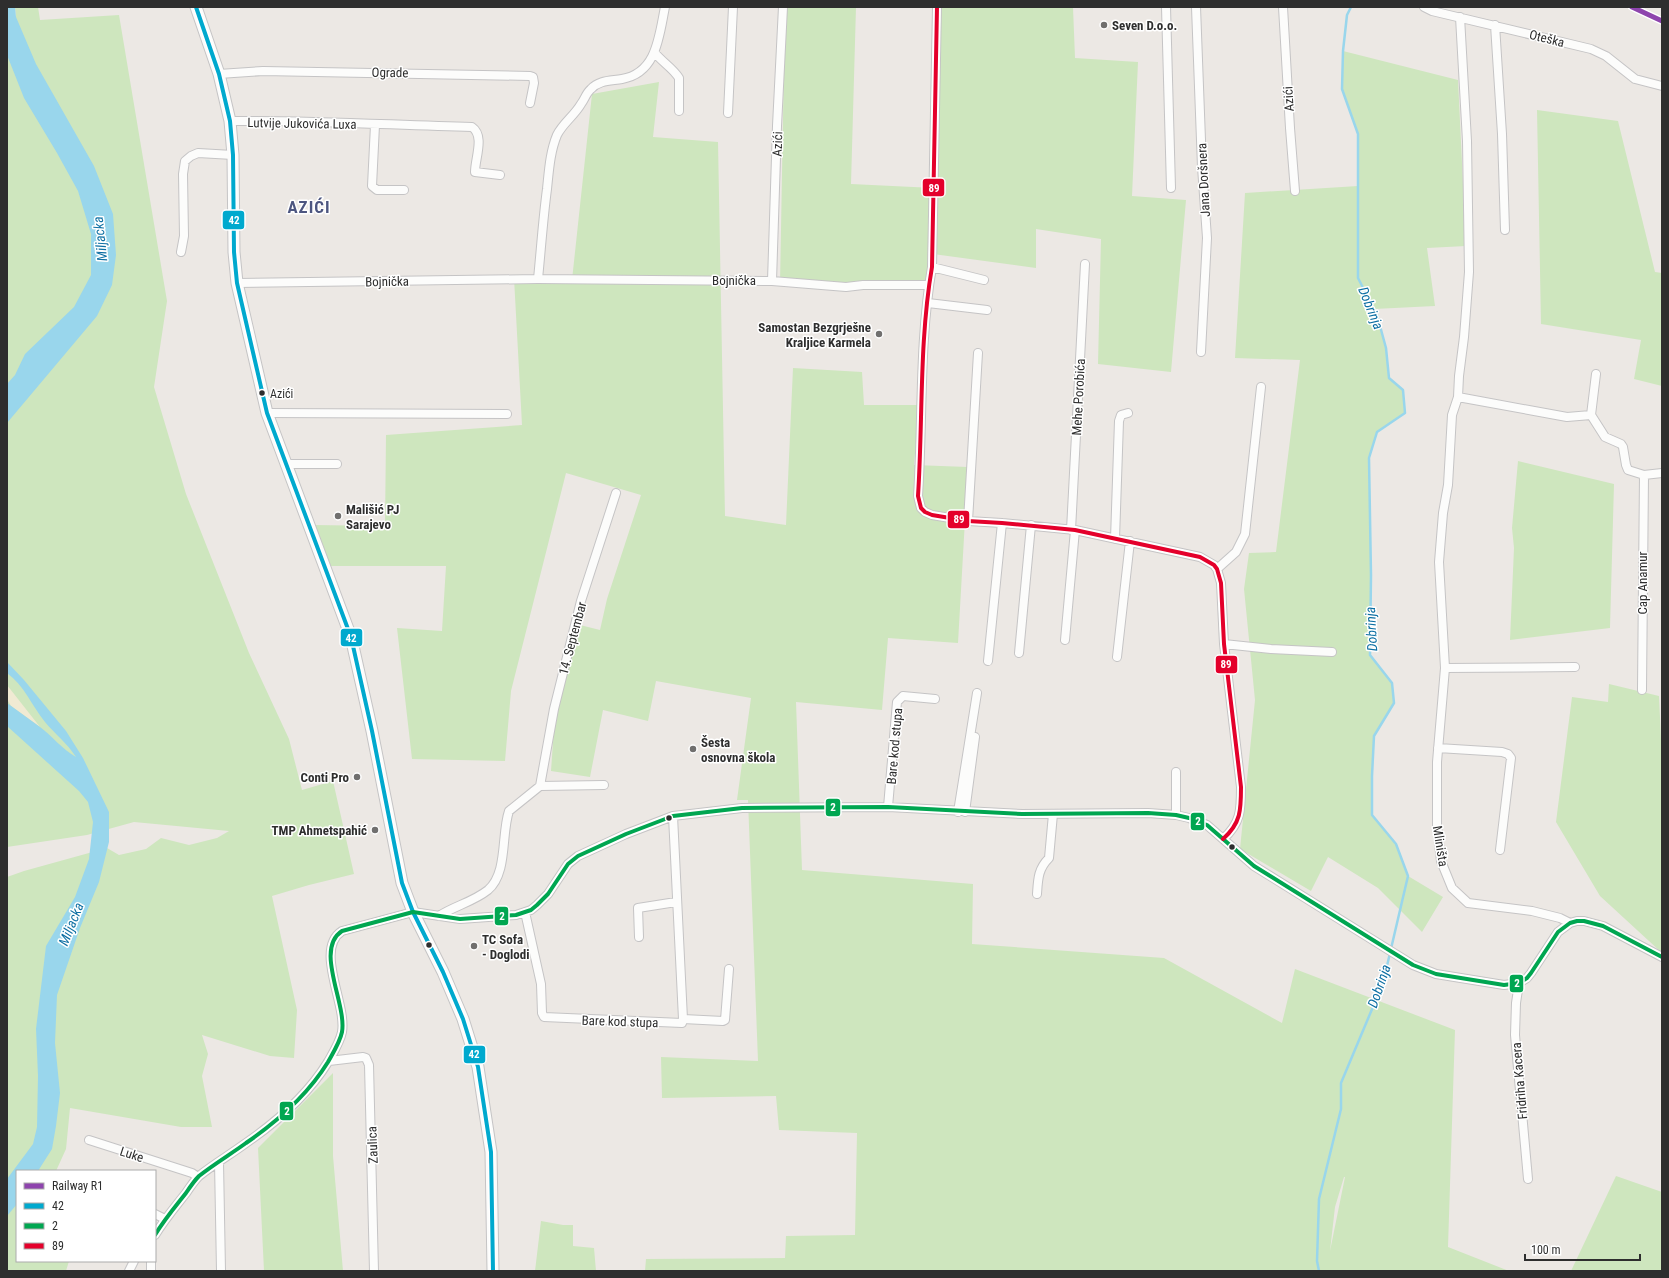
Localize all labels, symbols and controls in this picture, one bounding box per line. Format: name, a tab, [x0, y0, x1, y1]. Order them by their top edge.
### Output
place label: Seven D.o.o.	[1112, 18, 1177, 33]
marker: Seven D.o.o.	[1099, 20, 1109, 30]
street label: Oteška	[1528, 27, 1566, 50]
street label: Ograde	[372, 65, 408, 80]
street label: Azići	[1280, 86, 1297, 112]
street label: Lutvije Jukovića Luxa	[247, 115, 357, 132]
street label: Azići	[770, 131, 785, 157]
street label: Jana Doršnera	[1194, 143, 1213, 217]
line badge: 89	[922, 178, 945, 197]
text: 89	[928, 182, 940, 195]
district label: AZIĆI	[287, 197, 331, 217]
line badge: 42	[222, 210, 245, 230]
text: 42	[228, 214, 240, 227]
water label: Miljacka	[90, 216, 110, 262]
street label: Bojnička	[712, 273, 756, 288]
street label: Bojnička	[365, 274, 409, 289]
water label: Dobrinja	[1355, 284, 1387, 332]
place label: Samostan Bezgrješne Kraljice Karmela	[758, 320, 871, 350]
marker: Samostan Bezgrješne Kraljice Karmela	[874, 329, 884, 339]
street label: Mehe Porobića	[1069, 358, 1088, 436]
place label: Azići	[270, 387, 293, 401]
marker: Azići	[257, 388, 267, 398]
place label: Mališić PJ Sarajevo	[346, 502, 399, 532]
line badge: 89	[947, 510, 970, 529]
marker: Mališić PJ Sarajevo	[333, 511, 343, 521]
text: 89	[953, 513, 965, 526]
street label: Cap Anamur	[1635, 551, 1650, 615]
street label: 14. Septembar	[556, 600, 589, 676]
water label: Dobrinja	[1362, 606, 1380, 652]
line badge: 42	[340, 628, 363, 647]
text: 42	[345, 632, 357, 645]
line badge: 89	[1215, 655, 1238, 674]
text: 89	[1220, 658, 1232, 671]
street label: Bare kod stupa	[884, 707, 905, 785]
place label: Šesta osnovna škola	[701, 735, 775, 765]
marker: Šesta osnovna škola	[688, 744, 698, 754]
place label: Conti Pro	[301, 770, 350, 785]
marker: Conti Pro	[352, 772, 362, 782]
line badge: 2	[825, 798, 841, 817]
text: 2	[830, 801, 836, 814]
line badge: 2	[1190, 812, 1205, 831]
unlabelled marker	[664, 813, 674, 823]
text: 2	[1195, 815, 1201, 828]
place label: TMP Ahmetspahić	[272, 823, 367, 838]
marker: TMP Ahmetspahić	[370, 825, 380, 835]
street label: Mliništa	[1430, 825, 1451, 868]
unlabelled marker	[1227, 842, 1237, 852]
water label: Miljacka	[55, 900, 87, 948]
line badge: 2	[494, 906, 509, 926]
text: 2	[499, 910, 505, 923]
place label: TC Sofa - Doglodi	[482, 932, 530, 962]
unlabelled marker	[424, 940, 434, 950]
marker: TC Sofa - Doglodi	[469, 941, 479, 951]
water label: Dobrinja	[1364, 962, 1394, 1010]
line badge: 2	[1509, 974, 1524, 993]
text: 2	[1514, 977, 1520, 990]
street label: Bare kod stupa	[581, 1013, 659, 1030]
street label: Fridriha Kacera	[1509, 1042, 1530, 1120]
line badge: 42	[463, 1045, 486, 1064]
text: 42	[468, 1048, 480, 1061]
line badge: 2	[279, 1101, 294, 1121]
text: 2	[284, 1105, 290, 1118]
street label: Zaulica	[364, 1126, 381, 1164]
street label: Luke	[118, 1144, 146, 1165]
legend	[16, 1170, 156, 1262]
text: Railway R1	[52, 1179, 103, 1193]
text: 42	[52, 1199, 64, 1213]
text: 2	[52, 1219, 58, 1233]
scale bar	[1525, 1236, 1640, 1262]
text: 89	[52, 1239, 64, 1253]
text: 100 m	[1531, 1243, 1561, 1257]

